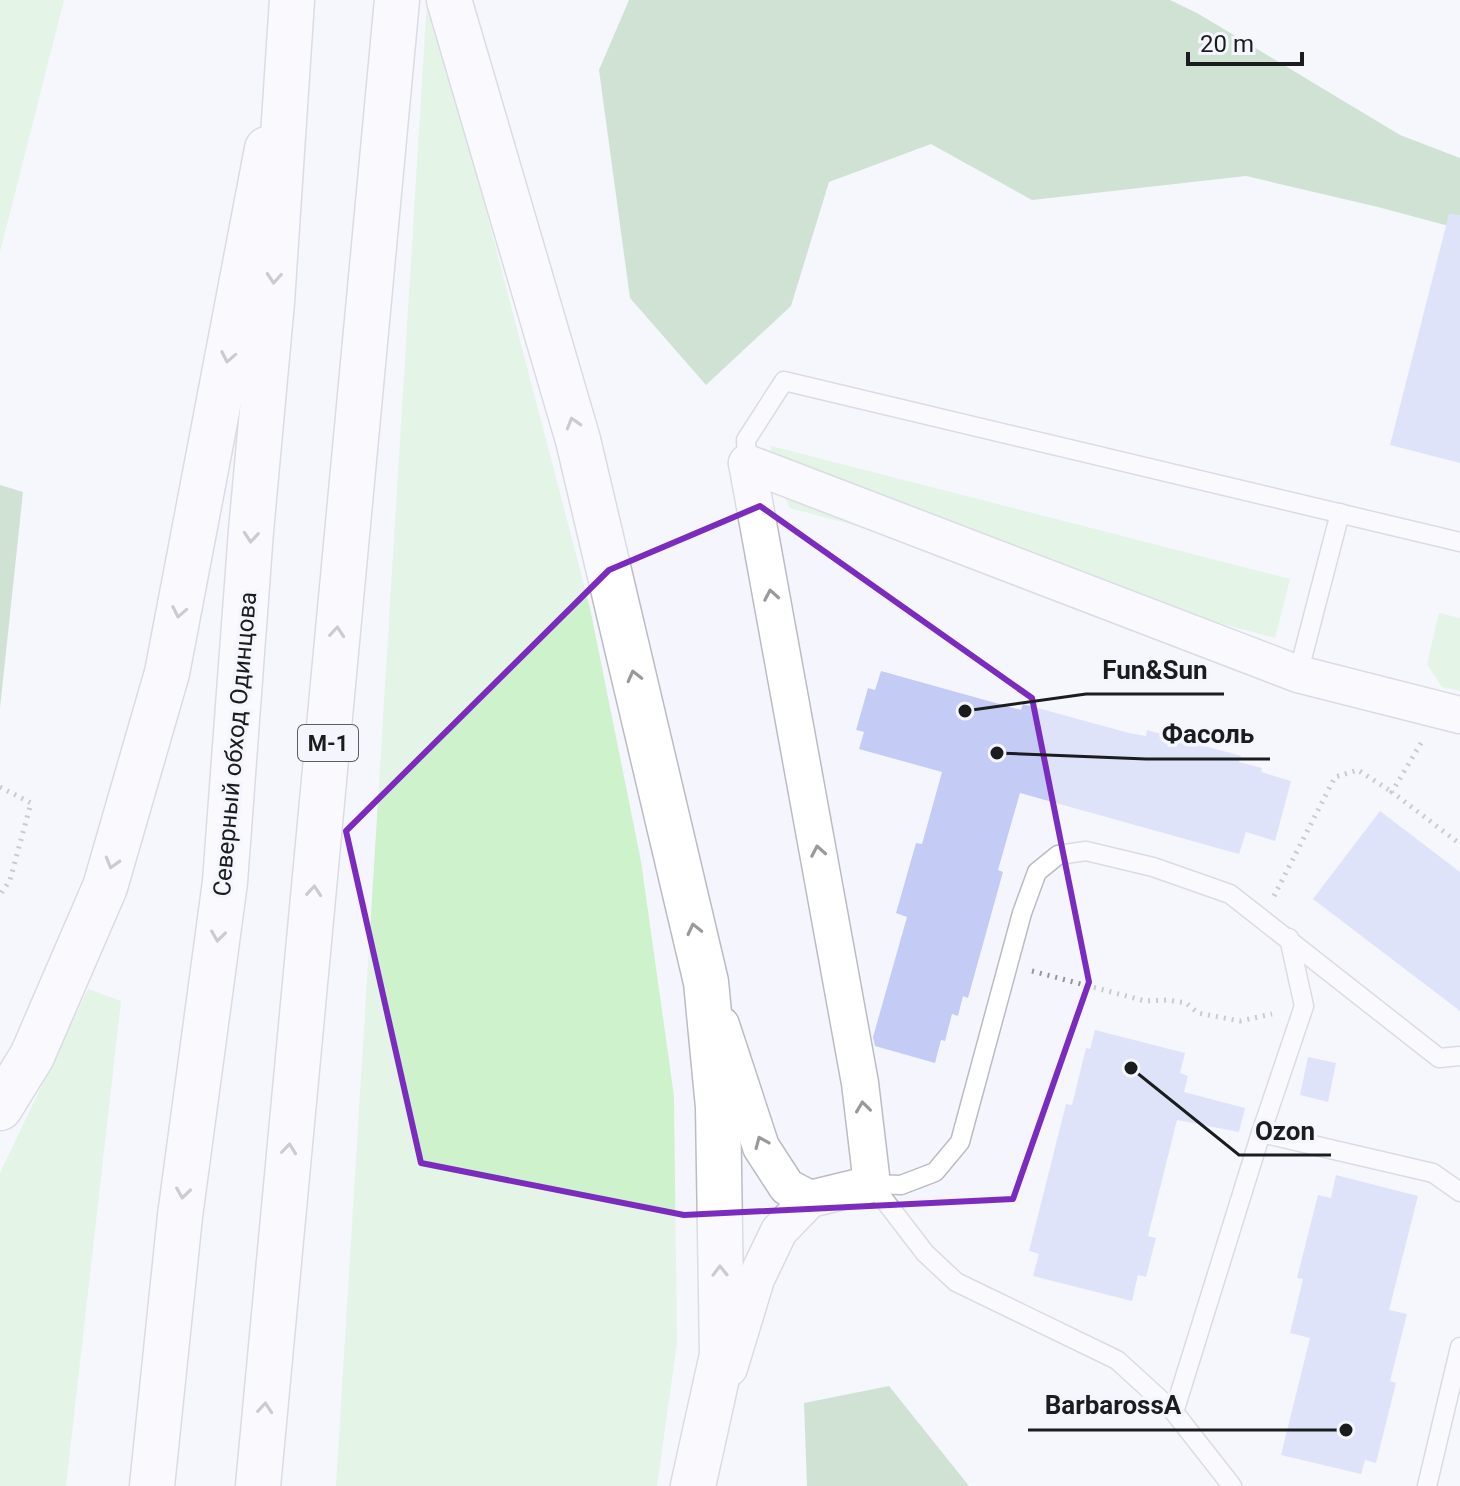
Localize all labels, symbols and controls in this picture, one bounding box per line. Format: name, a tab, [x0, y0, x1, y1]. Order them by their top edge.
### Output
scale bar	[1188, 16, 1302, 66]
text: 20 m	[1200, 30, 1254, 58]
one-way arrow	[266, 272, 283, 285]
one-way arrow	[220, 350, 237, 364]
one-way arrow	[566, 417, 582, 431]
one-way arrow	[243, 531, 260, 544]
one-way arrow	[764, 588, 781, 602]
street label: Северный обход Одинцова	[208, 591, 262, 897]
one-way arrow	[171, 606, 188, 619]
one-way arrow	[329, 625, 346, 638]
callout: Fun&Sun	[1086, 644, 1224, 694]
text: Fun&Sun	[1102, 655, 1208, 685]
one-way arrow	[627, 670, 644, 683]
callout: Фасоль	[1146, 709, 1270, 759]
text: Фасоль	[1162, 719, 1254, 749]
road number: М-1	[298, 725, 358, 761]
one-way arrow	[810, 844, 827, 858]
one-way arrow	[105, 856, 121, 870]
one-way arrow	[306, 884, 323, 897]
one-way arrow	[686, 923, 703, 936]
one-way arrow	[209, 930, 226, 943]
one-way arrow	[854, 1100, 871, 1113]
callout: Ozon	[1239, 1105, 1331, 1155]
text: Ozon	[1255, 1116, 1315, 1146]
one-way arrow	[754, 1136, 770, 1151]
one-way arrow	[281, 1143, 298, 1156]
one-way arrow	[175, 1187, 192, 1200]
one-way arrow	[712, 1264, 729, 1277]
callout: BarbarossA	[1028, 1380, 1197, 1430]
text: BarbarossA	[1045, 1390, 1182, 1420]
one-way arrow	[256, 1401, 273, 1414]

